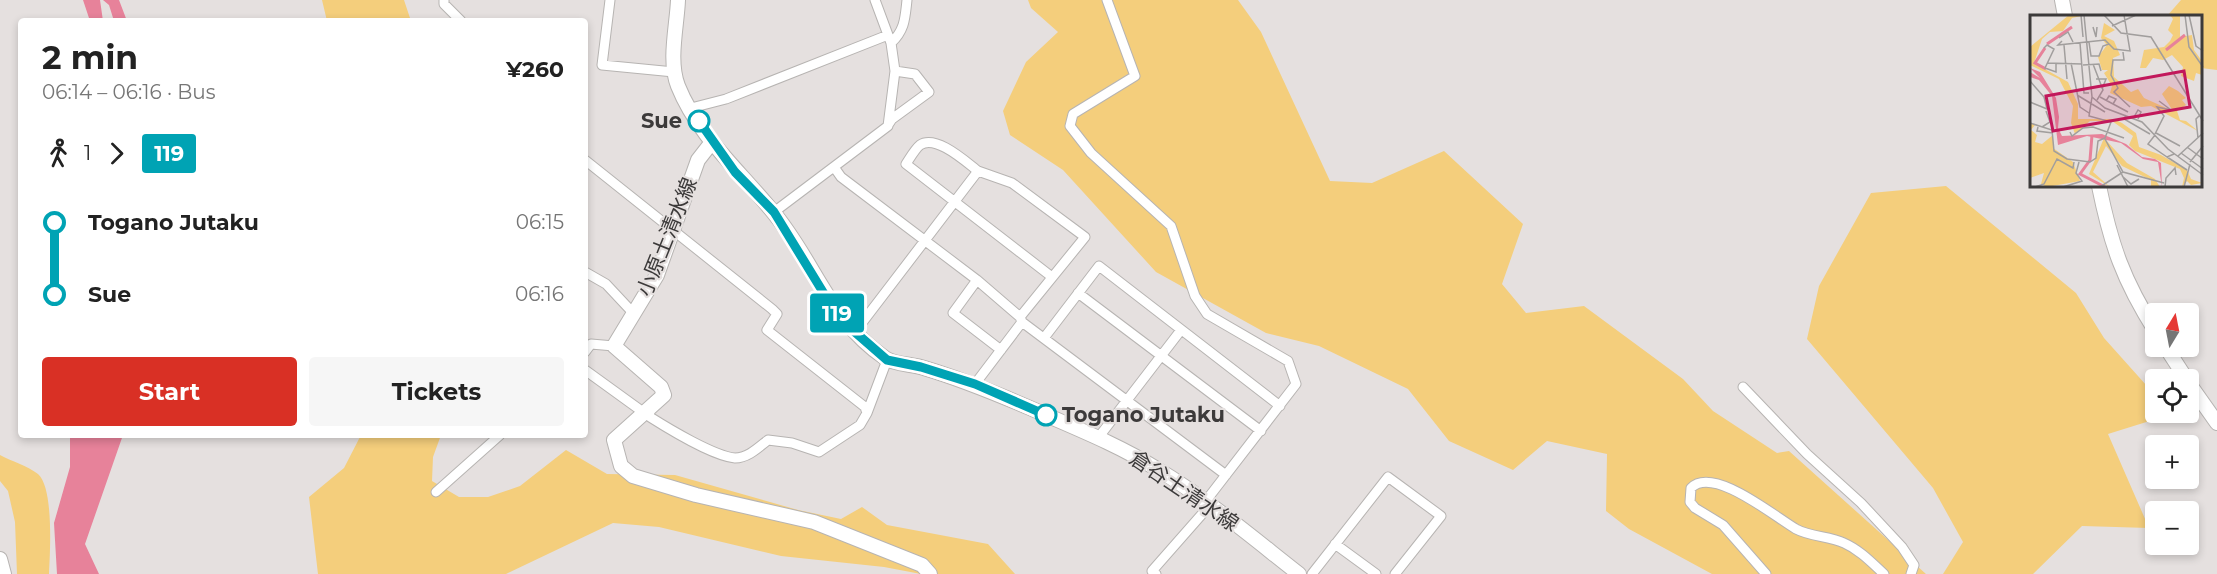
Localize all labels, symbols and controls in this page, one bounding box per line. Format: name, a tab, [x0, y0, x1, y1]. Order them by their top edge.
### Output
inset map	[2030, 15, 2202, 188]
text: 2 min	[42, 37, 138, 77]
text: ¥260	[506, 56, 564, 83]
text: 06:14 – 06:16 · Bus	[42, 80, 215, 104]
place label: Sue	[641, 108, 682, 133]
marker: Sue	[688, 110, 710, 132]
icon: walk	[42, 137, 75, 170]
icon: forward	[100, 137, 133, 170]
text: 1	[84, 141, 91, 165]
text: 119	[154, 141, 184, 166]
street label: 小原土清水線	[631, 174, 702, 300]
text: Togano Jutaku	[88, 209, 259, 236]
text: 06:15	[516, 210, 564, 234]
text: Sue	[88, 281, 131, 308]
text: 06:16	[515, 282, 564, 306]
line badge: 119	[802, 294, 872, 332]
text: 119	[822, 301, 852, 326]
north arrow	[2145, 303, 2199, 357]
map controls	[2145, 303, 2199, 555]
button: Start	[42, 357, 297, 426]
button: Tickets	[309, 357, 564, 426]
button: locate	[2145, 369, 2199, 423]
place label: Togano Jutaku	[1062, 402, 1225, 427]
marker: Togano Jutaku	[1035, 404, 1057, 426]
button: +	[2145, 435, 2199, 489]
street label: 倉谷土清水線	[1125, 445, 1243, 536]
button: −	[2145, 501, 2199, 555]

